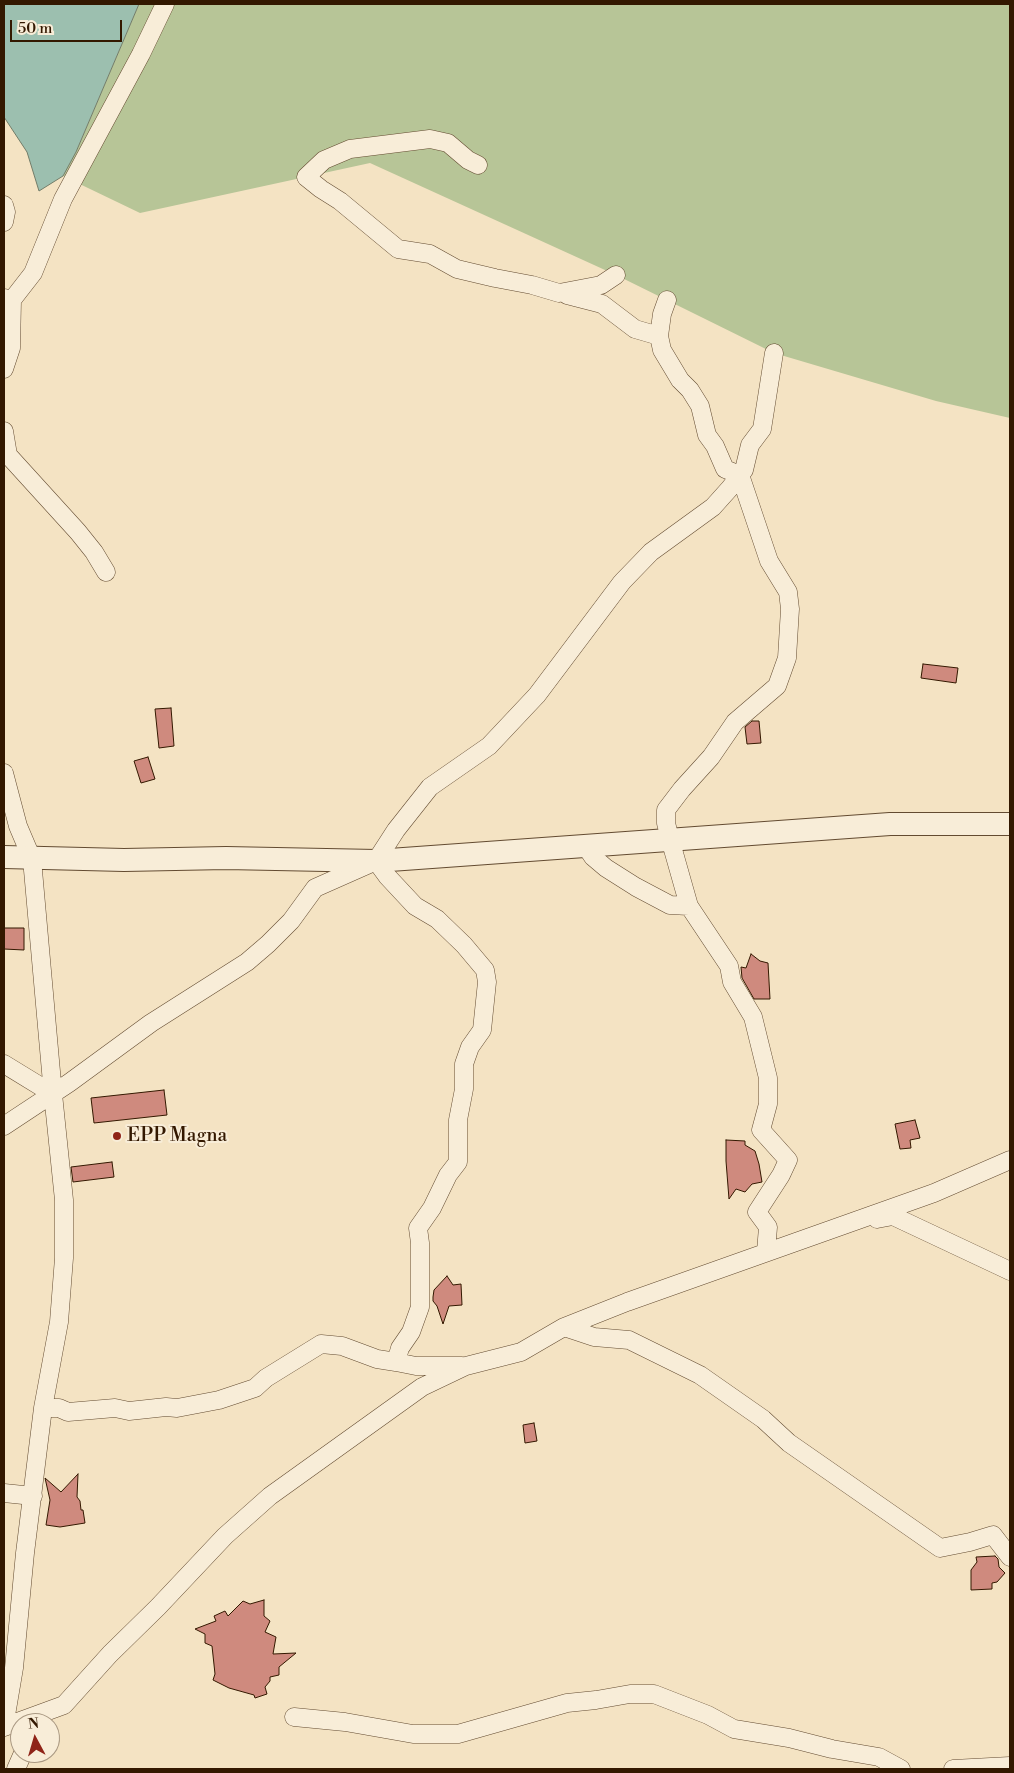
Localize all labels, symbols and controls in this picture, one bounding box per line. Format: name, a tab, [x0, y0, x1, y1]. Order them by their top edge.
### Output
scale bar	[12, 10, 125, 42]
text: 50 m	[18, 19, 52, 38]
place label: EPP Magna	[127, 1125, 227, 1147]
marker: EPP Magna	[111, 1130, 123, 1142]
north arrow	[10, 1713, 60, 1763]
text: N	[27, 1715, 40, 1734]

